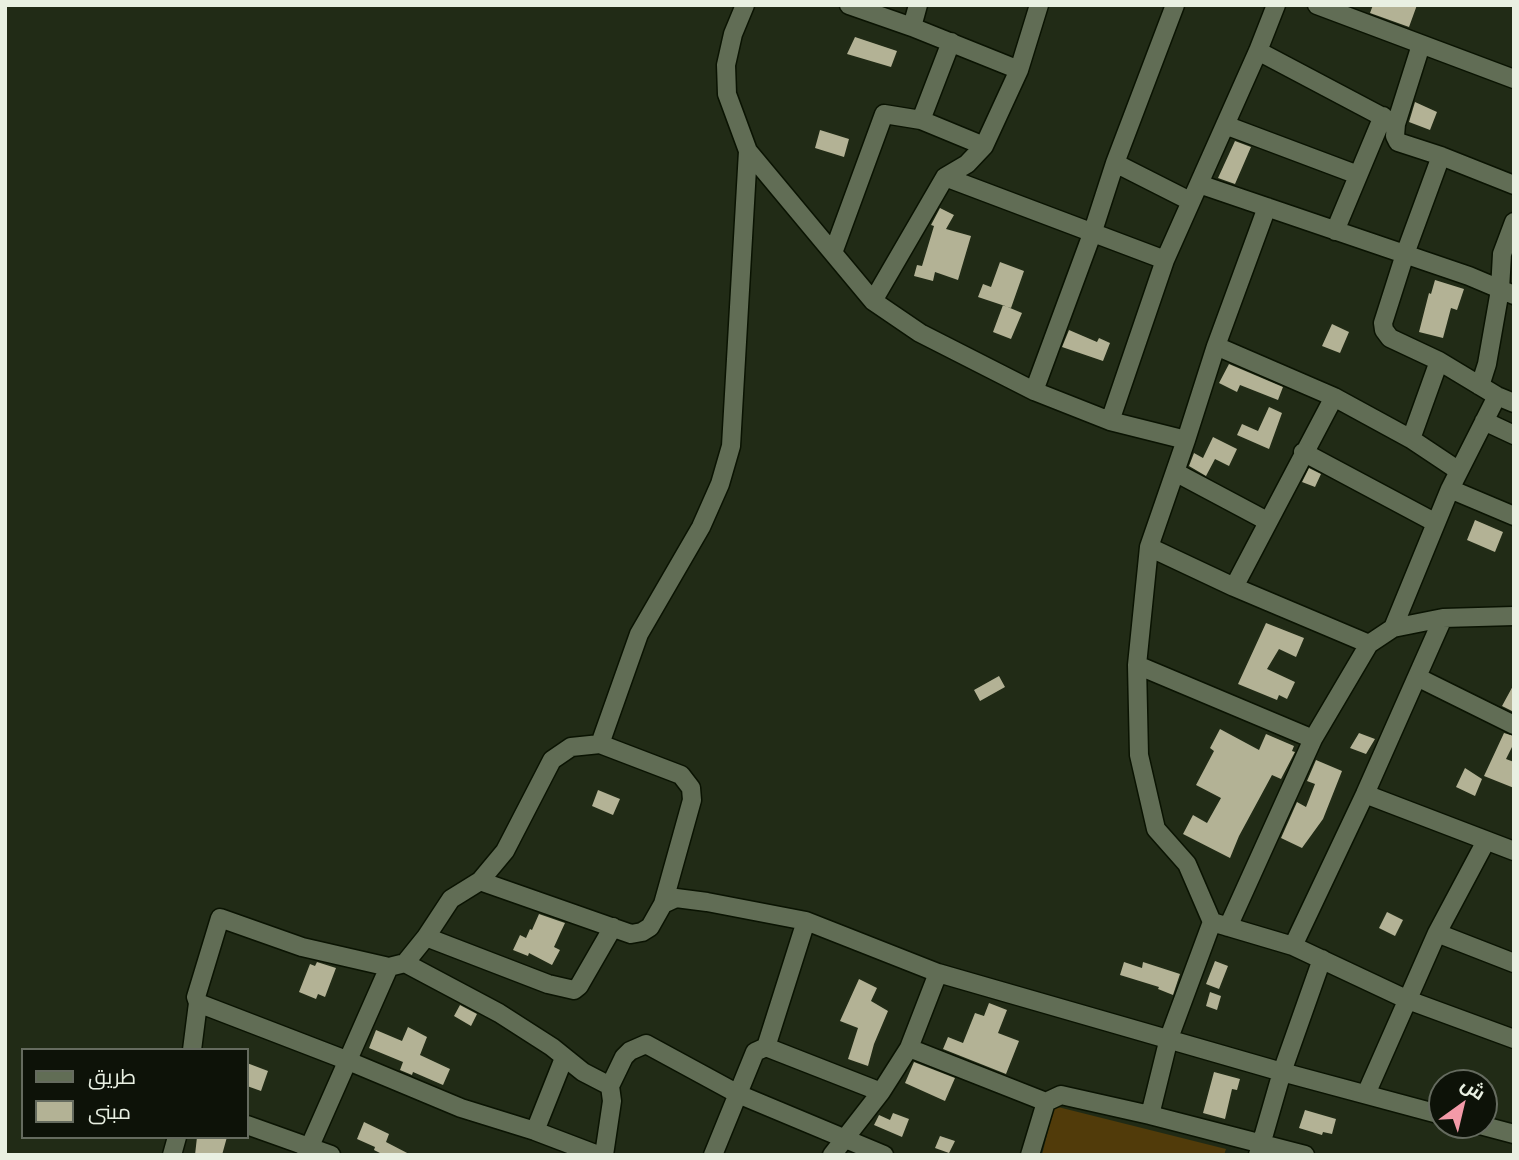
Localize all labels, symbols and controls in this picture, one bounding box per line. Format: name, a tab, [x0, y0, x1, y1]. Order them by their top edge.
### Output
legend	[21, 1048, 248, 1139]
text: طريق	[88, 1063, 136, 1089]
north arrow	[1428, 1069, 1498, 1139]
text: ش	[1457, 1071, 1490, 1104]
text: مبنى	[88, 1098, 131, 1124]

